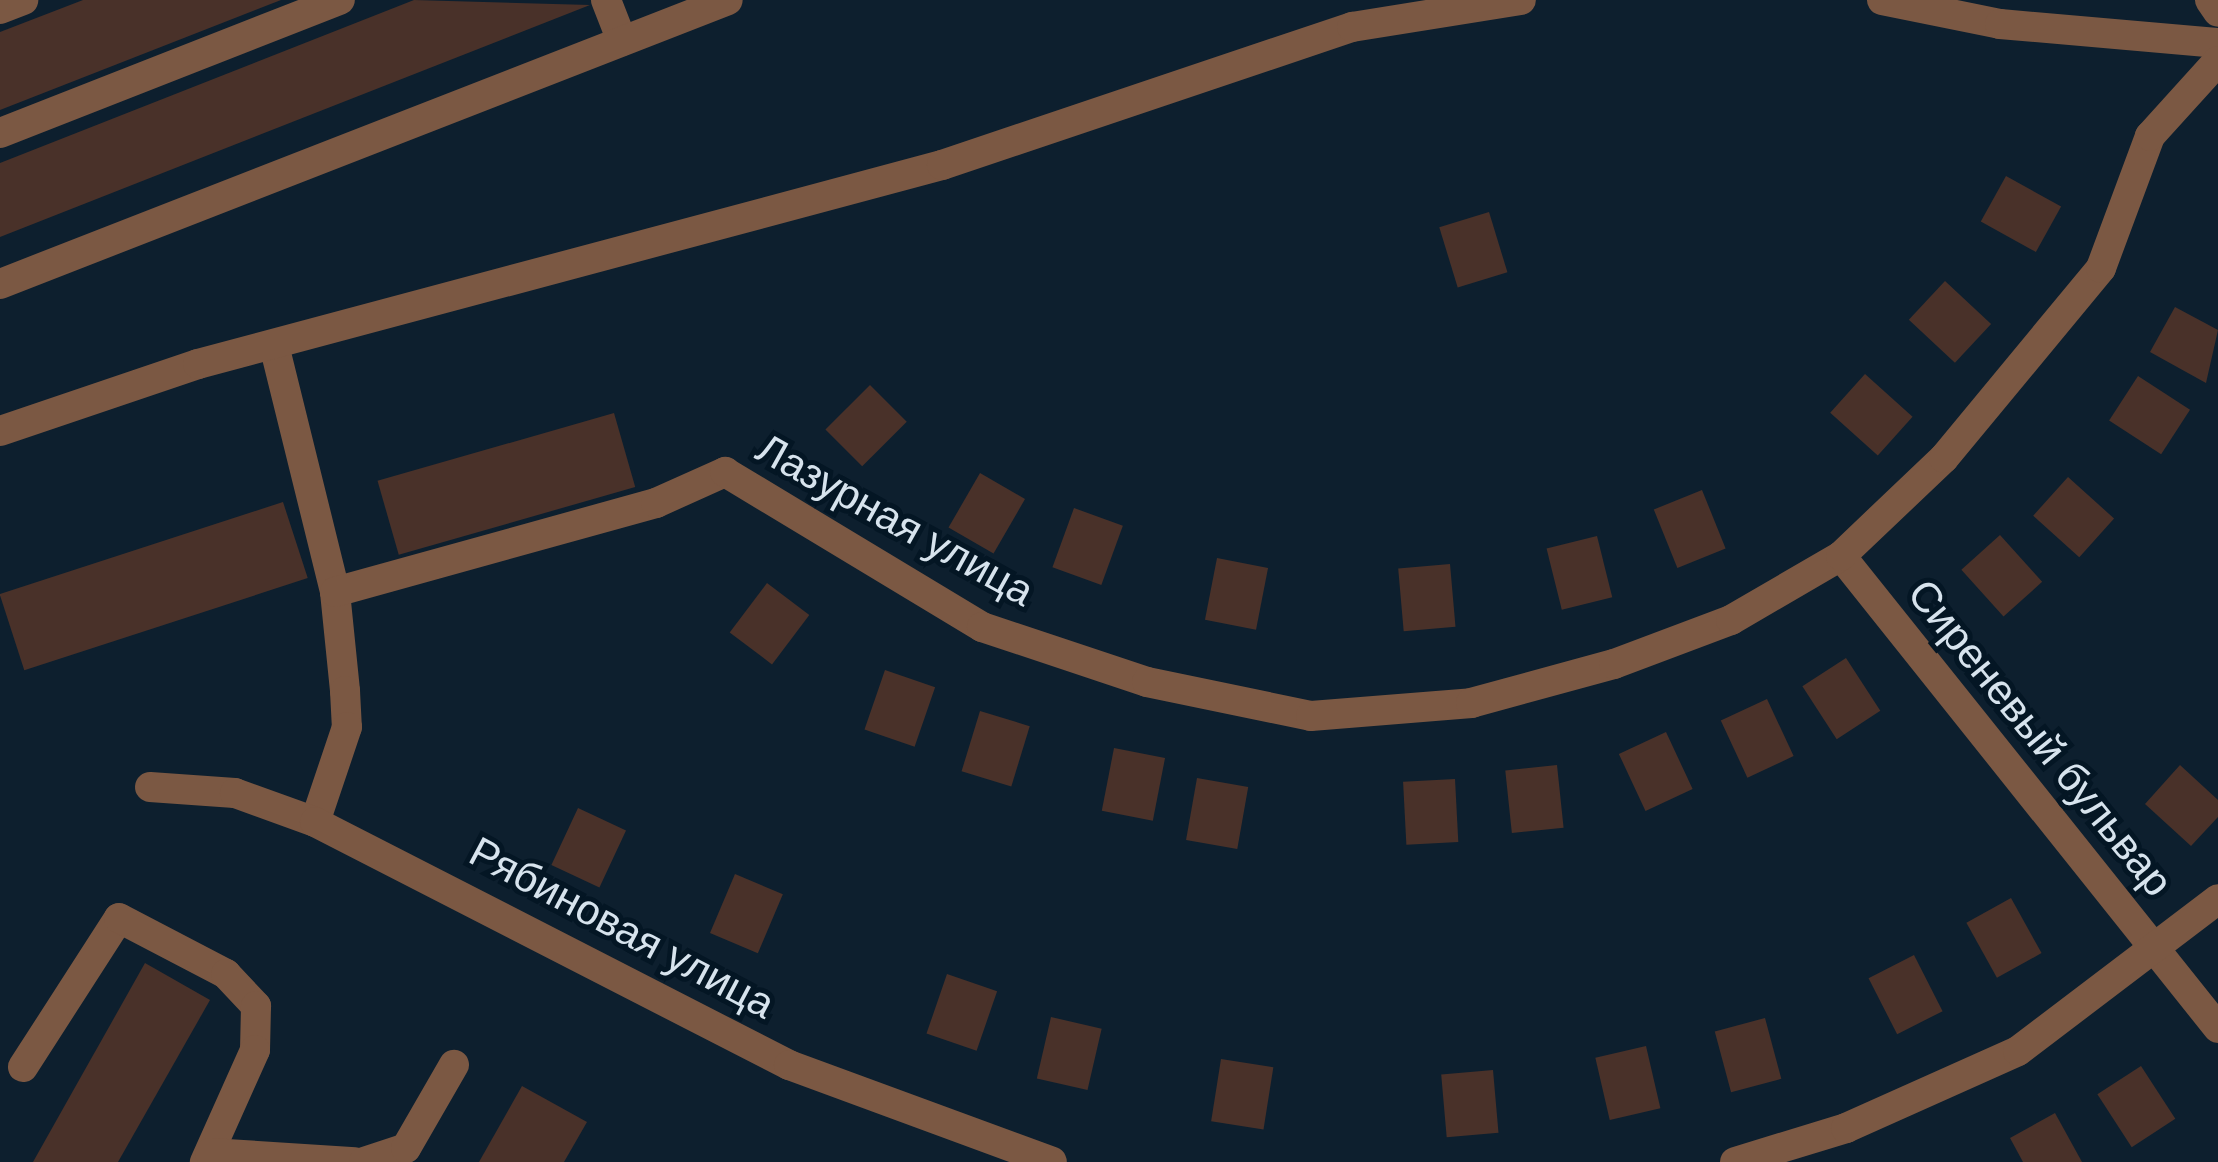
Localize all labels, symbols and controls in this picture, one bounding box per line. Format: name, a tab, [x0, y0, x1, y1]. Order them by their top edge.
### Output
street label: Лазурная улица	[748, 423, 1042, 617]
street label: Сиреневый бульвар	[1897, 570, 2183, 906]
street label: Рябиновая улица	[461, 826, 783, 1030]

